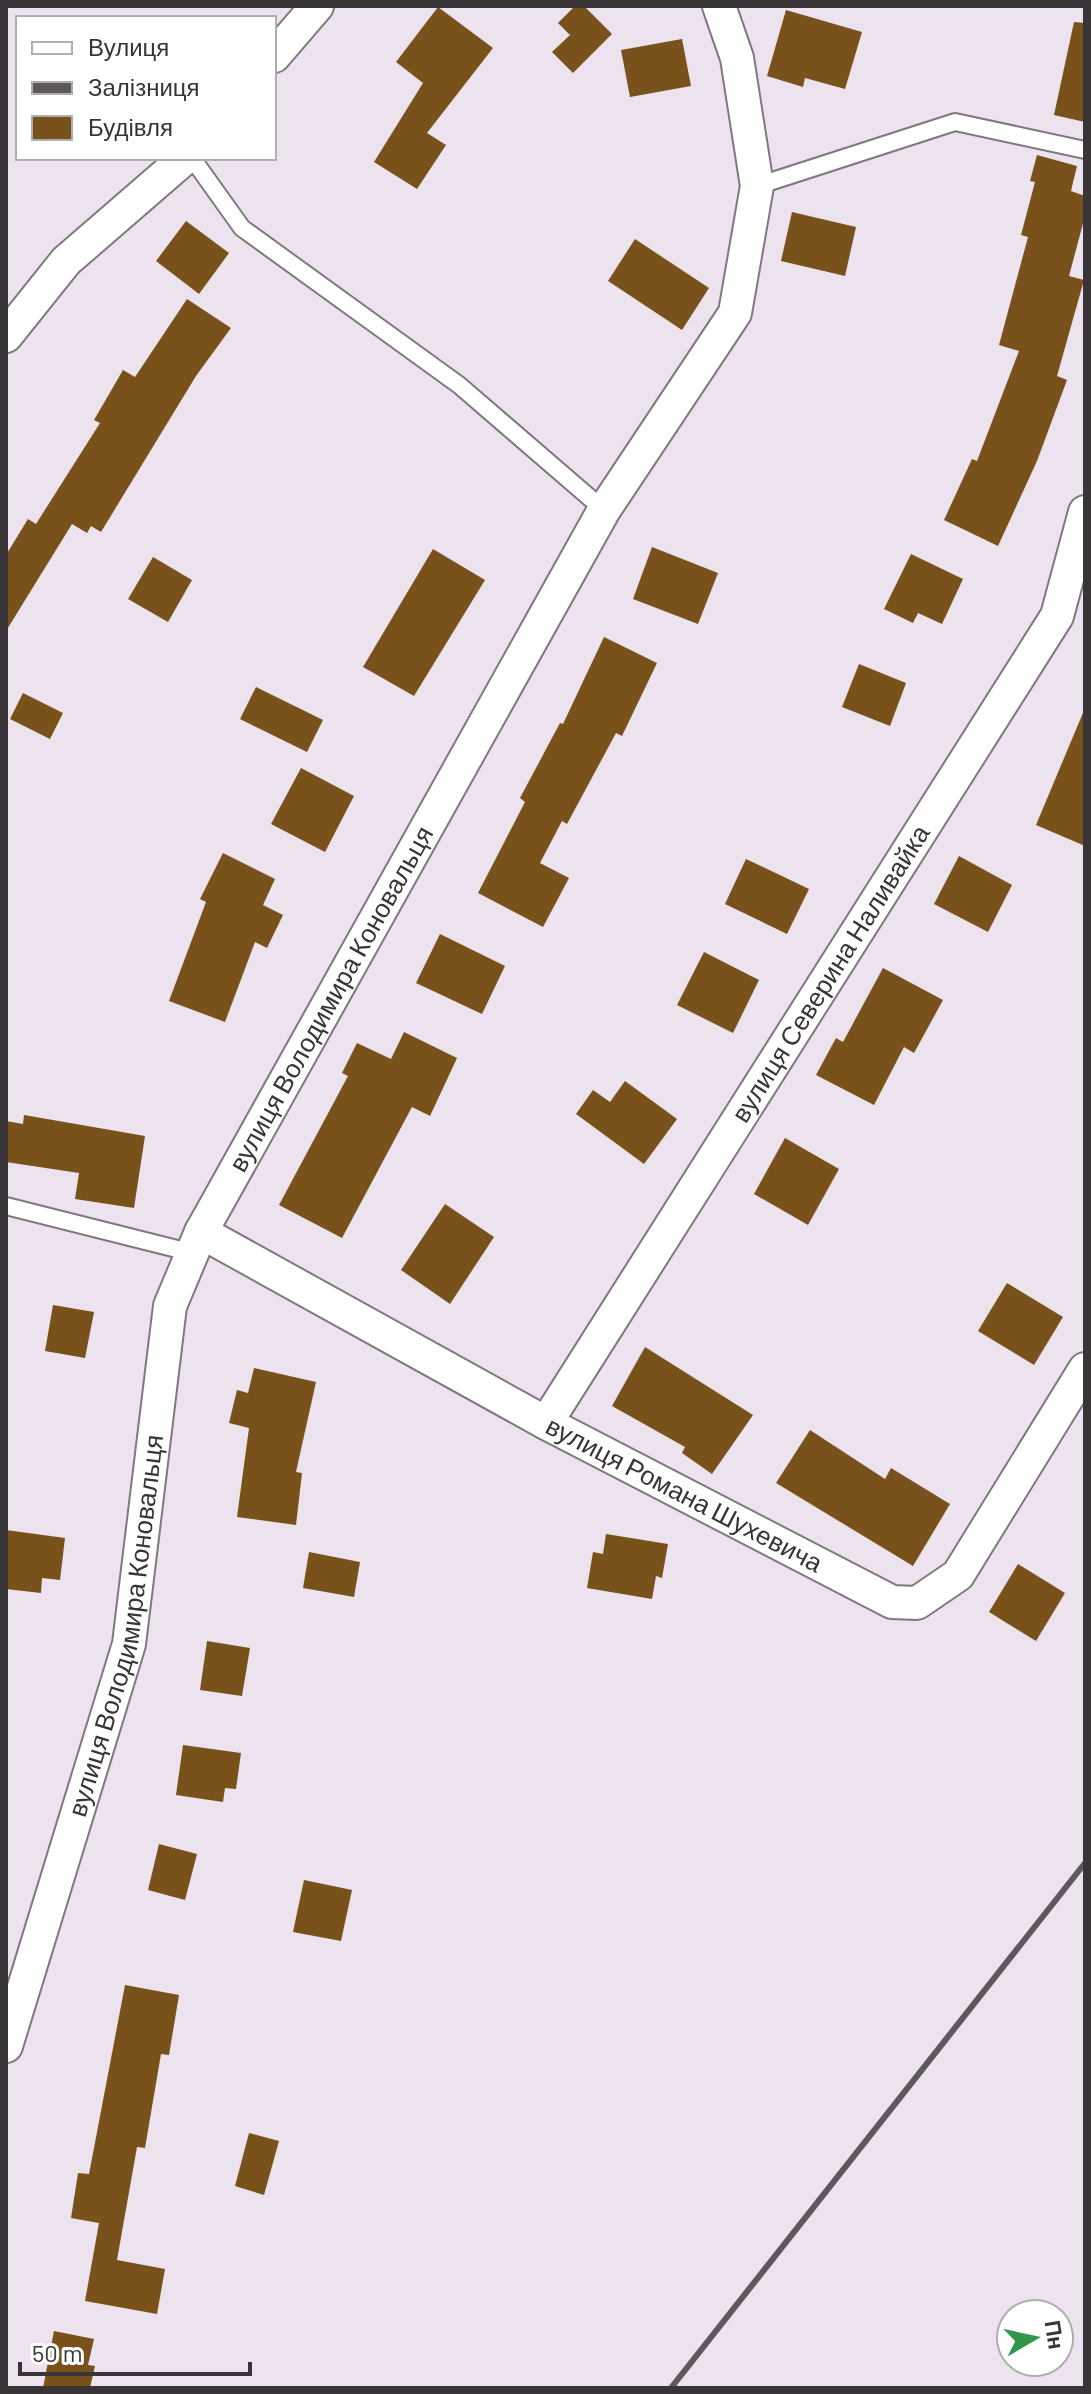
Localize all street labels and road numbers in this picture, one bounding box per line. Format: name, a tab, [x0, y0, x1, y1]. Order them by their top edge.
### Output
street label: вулиця Северина Наливайка	[724, 818, 935, 1127]
street label: вулиця Володимира Коновальця	[221, 820, 438, 1176]
street label: вулиця Романа Шухевича	[541, 1409, 829, 1578]
street label: вулиця Володимира Коновальця	[60, 1433, 168, 1820]

